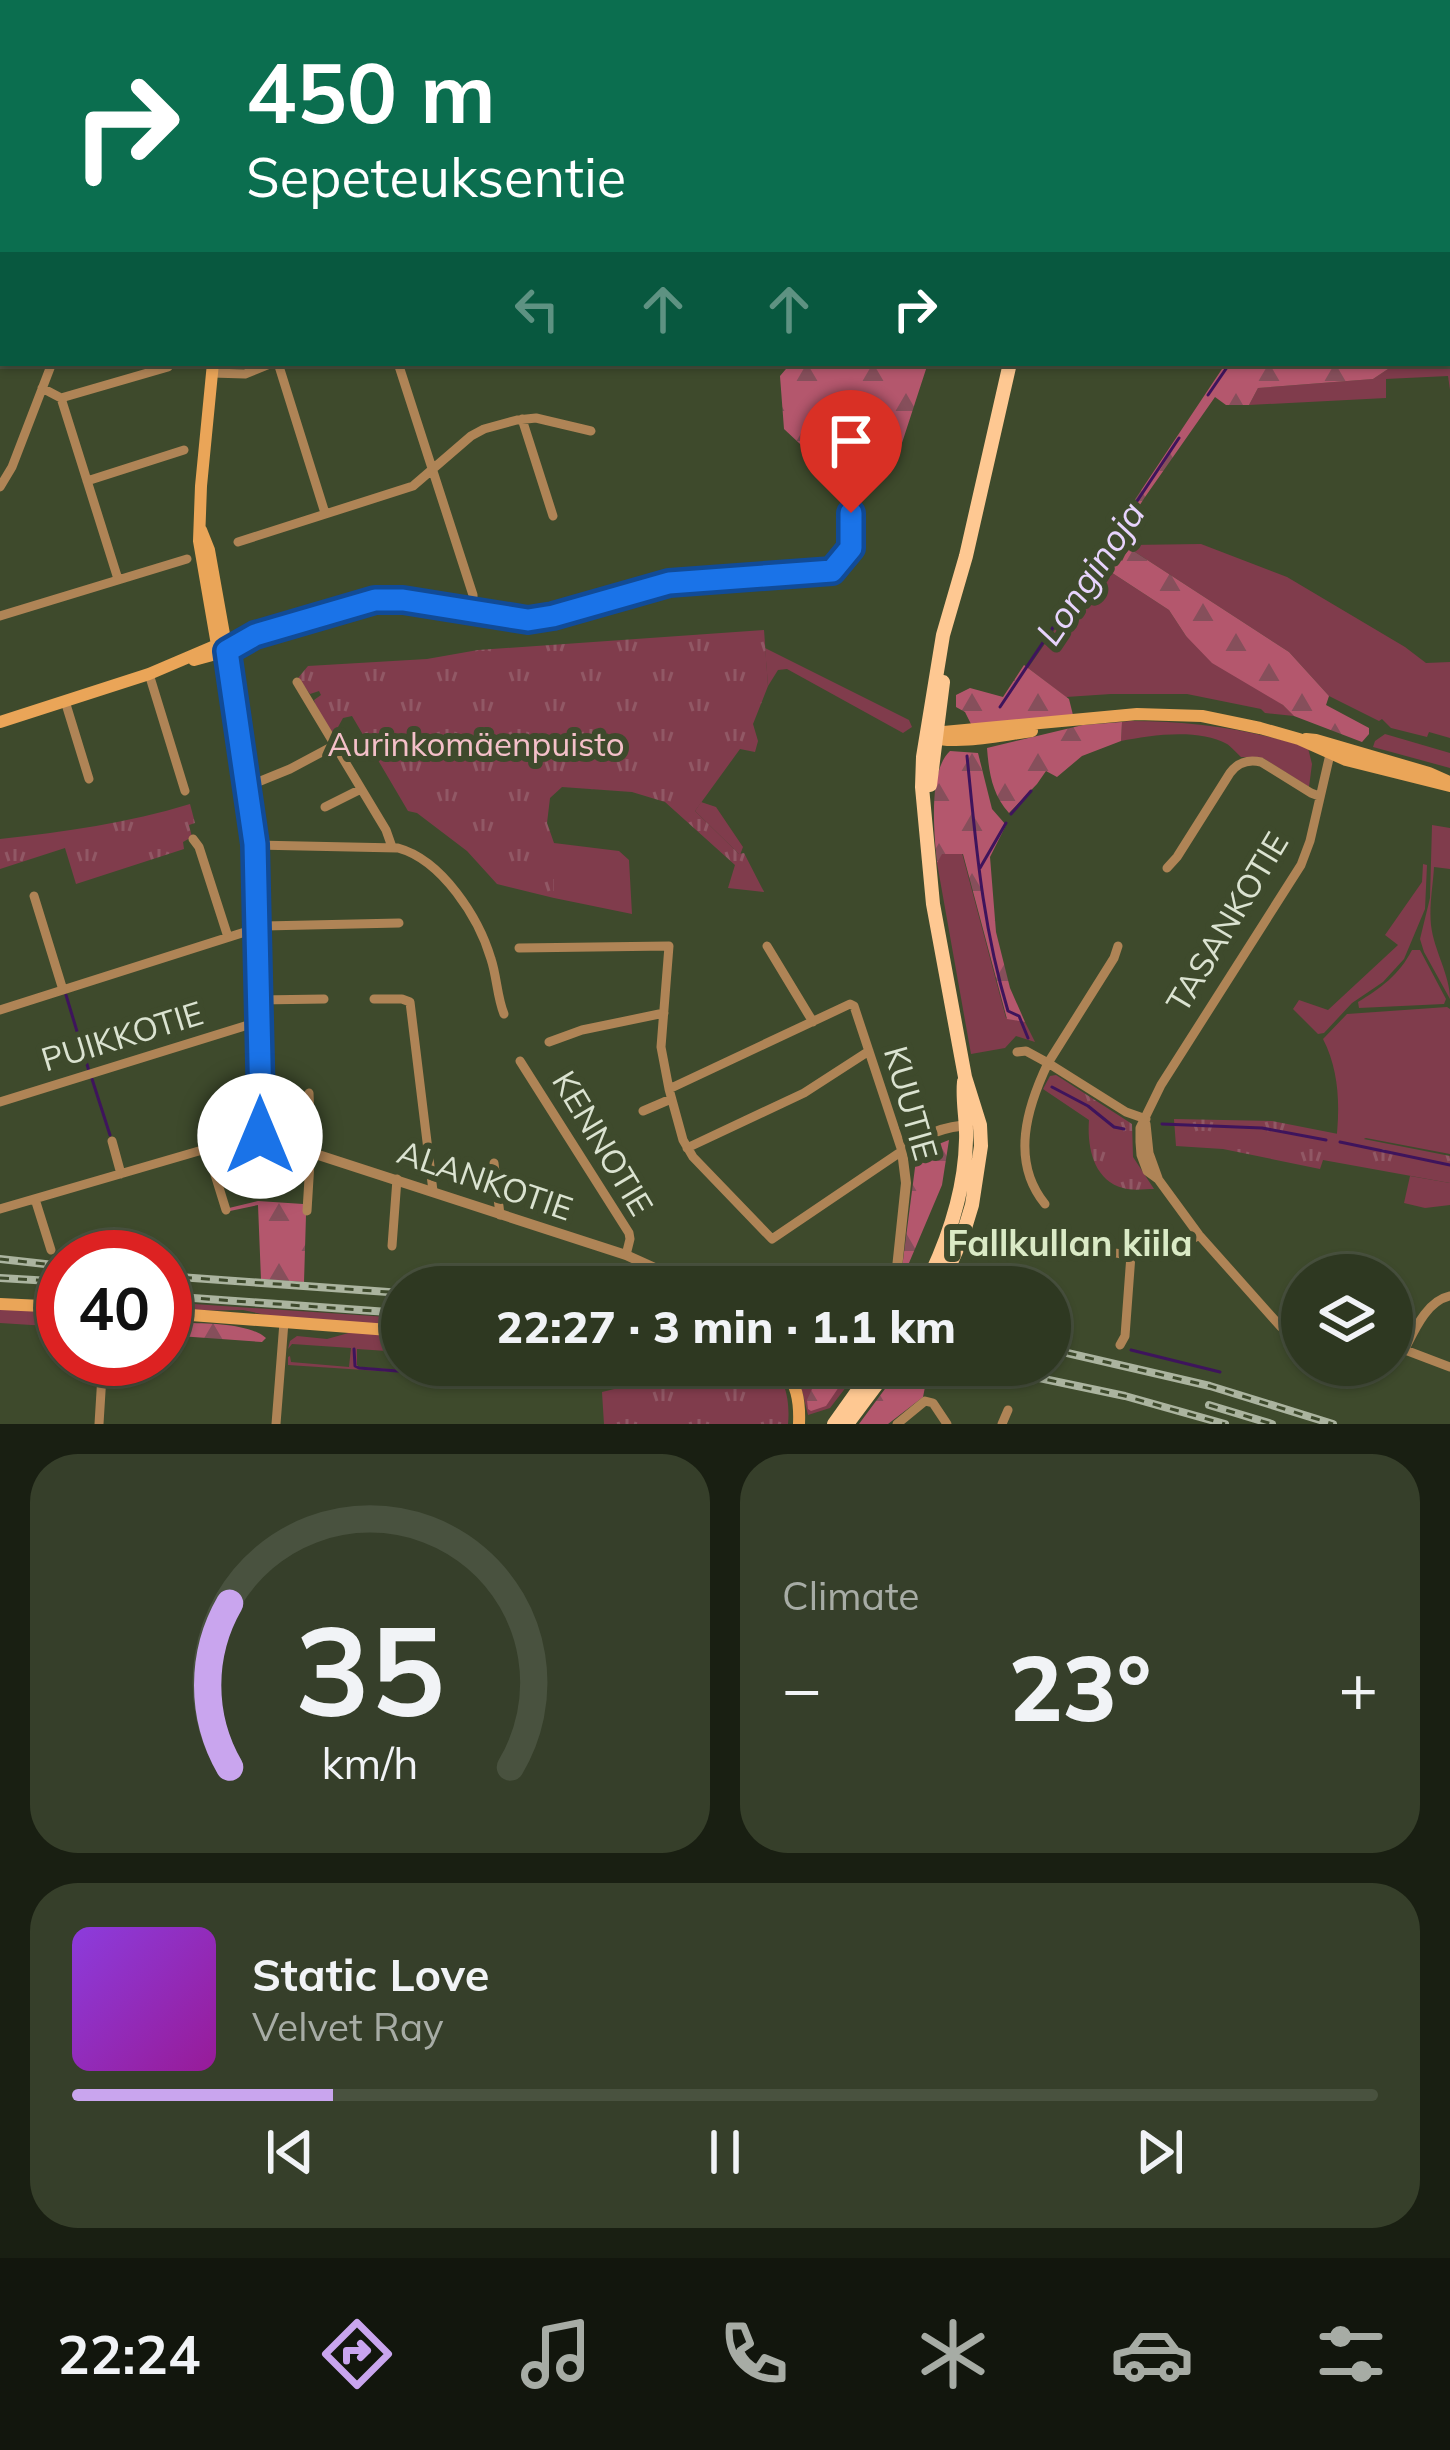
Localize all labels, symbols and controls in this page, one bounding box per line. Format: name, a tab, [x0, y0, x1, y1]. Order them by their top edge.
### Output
text: 450 m	[246, 39, 496, 144]
icon: right	[48, 48, 204, 204]
text: Sepeteuksentie	[246, 143, 626, 211]
icon: left	[504, 276, 570, 342]
icon: ahead	[630, 276, 696, 342]
icon: ahead	[756, 276, 822, 342]
icon: right	[882, 276, 948, 342]
pin	[800, 390, 902, 513]
icon: arrive	[818, 408, 884, 474]
water label: Longinoja	[1025, 492, 1154, 653]
park label: Aurinkomäenpuisto	[327, 723, 625, 764]
street label: TASANKOTIE	[1157, 824, 1296, 1019]
street label: PUIKKOTIE	[36, 992, 208, 1080]
street label: KUUTIE	[876, 1041, 947, 1165]
street label: KENNOTIE	[544, 1063, 663, 1223]
position arrow	[197, 1073, 323, 1199]
street label: ALANKOTIE	[392, 1130, 578, 1229]
district label: Fallkullan kiila	[947, 1220, 1193, 1265]
speed limit sign: 40	[36, 1230, 192, 1386]
map controls	[1281, 1254, 1413, 1386]
button: layers	[1281, 1254, 1413, 1386]
text: 22:27 · 3 min · 1.1 km	[496, 1298, 956, 1354]
text: Climate	[782, 1571, 920, 1620]
text: 35	[295, 1591, 445, 1747]
text: 23°	[1009, 1631, 1151, 1744]
text: −	[782, 1646, 822, 1729]
text: +	[1338, 1646, 1378, 1729]
text: km/h	[321, 1735, 419, 1789]
text: Static Love	[252, 1946, 489, 2002]
text: Velvet Ray	[252, 2002, 444, 2051]
icon: previous	[257, 2119, 323, 2185]
icon: pause	[692, 2119, 758, 2185]
icon: next	[1127, 2119, 1193, 2185]
icon: directions	[315, 2312, 399, 2396]
icon: music	[514, 2312, 598, 2396]
icon: phone	[712, 2312, 796, 2396]
icon: climate	[911, 2312, 995, 2396]
icon: car	[1110, 2312, 1194, 2396]
icon: filters	[1309, 2312, 1393, 2396]
text: 22:24	[57, 2320, 200, 2388]

